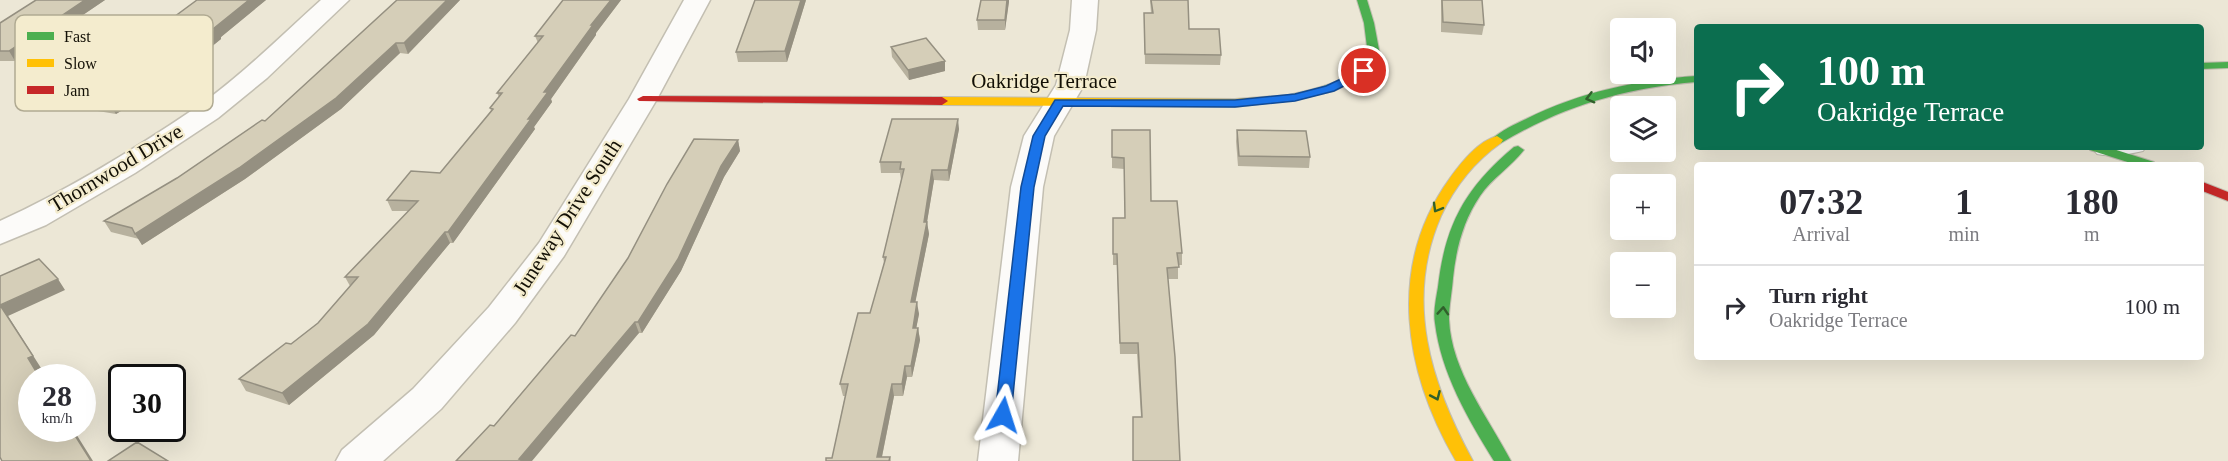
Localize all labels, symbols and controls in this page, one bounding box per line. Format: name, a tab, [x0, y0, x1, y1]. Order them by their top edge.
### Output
legend	[15, 15, 213, 111]
map controls	[1610, 18, 1676, 318]
button: sound	[1610, 18, 1676, 84]
text: Fast	[64, 28, 91, 45]
pin	[1338, 45, 1389, 96]
icon: right	[1718, 48, 1796, 126]
text: 100 m	[1817, 48, 1926, 94]
icon: arrive	[1347, 54, 1380, 87]
text: Slow	[64, 55, 97, 72]
street label: Oakridge Terrace	[971, 69, 1117, 93]
text: Jam	[64, 82, 90, 99]
one-way arrow	[1585, 90, 1595, 103]
button: layers	[1610, 96, 1676, 162]
text: Oakridge Terrace	[1817, 97, 2004, 127]
street label: Thornwood Drive	[45, 119, 187, 217]
street label: Juneway Drive South	[508, 134, 627, 299]
button: +	[1610, 174, 1676, 240]
text: 07:32	[1779, 182, 1863, 222]
text: 1	[1955, 182, 1973, 222]
text: 180	[2065, 182, 2119, 222]
one-way arrow	[1433, 202, 1444, 212]
text: Arrival	[1792, 223, 1850, 245]
text: min	[1948, 223, 1980, 245]
text: m	[2084, 223, 2100, 245]
button: −	[1610, 252, 1676, 318]
text: Turn right	[1769, 283, 1868, 308]
icon: right	[1718, 291, 1751, 324]
text: 100 m	[2124, 294, 2180, 319]
one-way arrow	[1437, 307, 1450, 316]
text: Oakridge Terrace	[1769, 309, 1908, 331]
speed limit sign: 30	[108, 364, 186, 442]
text: 28	[42, 379, 72, 412]
position arrow	[971, 383, 1035, 447]
one-way arrow	[1428, 389, 1440, 400]
text: km/h	[42, 410, 72, 426]

